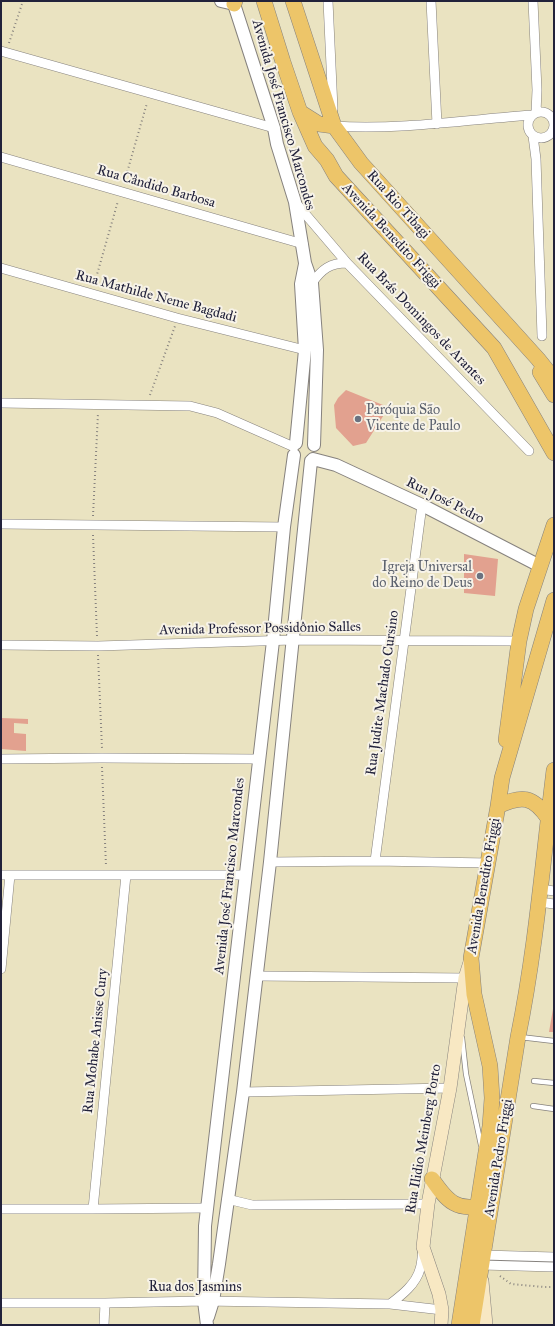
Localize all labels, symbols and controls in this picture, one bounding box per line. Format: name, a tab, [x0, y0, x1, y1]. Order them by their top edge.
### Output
street label: Avenida José Francisco Marcondes	[248, 18, 318, 212]
street label: Rua Cândido Barbosa	[95, 162, 217, 212]
street label: Rua Rio Tibagi	[363, 167, 433, 243]
street label: Avenida Benedito Friggi	[338, 180, 444, 292]
street label: Rua Brás Domingos de Arantes	[353, 249, 489, 389]
street label: Rua Mathilde Neme Bagdadi	[74, 267, 238, 327]
place label: Paróquia São Vicente de Paulo	[366, 403, 460, 436]
marker: Paróquia São Vicente de Paulo	[353, 414, 363, 424]
street label: Rua José Pedro	[403, 474, 487, 528]
place label: Igreja Universal do Reino de Deus	[372, 560, 472, 592]
marker: Igreja Universal do Reino de Deus	[475, 571, 485, 581]
street label: Rua Judite Machado Cursino	[363, 609, 403, 777]
street label: Avenida Professor Possidônio Salles	[159, 619, 361, 639]
street label: Avenida José Francisco Marcondes	[211, 777, 249, 975]
street label: Avenida Benedito Friggi	[464, 817, 504, 955]
street label: Rua Mohabe Anisse Cury	[80, 968, 112, 1114]
street label: Rua Ilidio Meinberg Porto	[403, 1063, 445, 1215]
street label: Avenida Pedro Friggi	[481, 1098, 517, 1218]
street label: Rua dos Jasmins	[148, 1280, 242, 1296]

